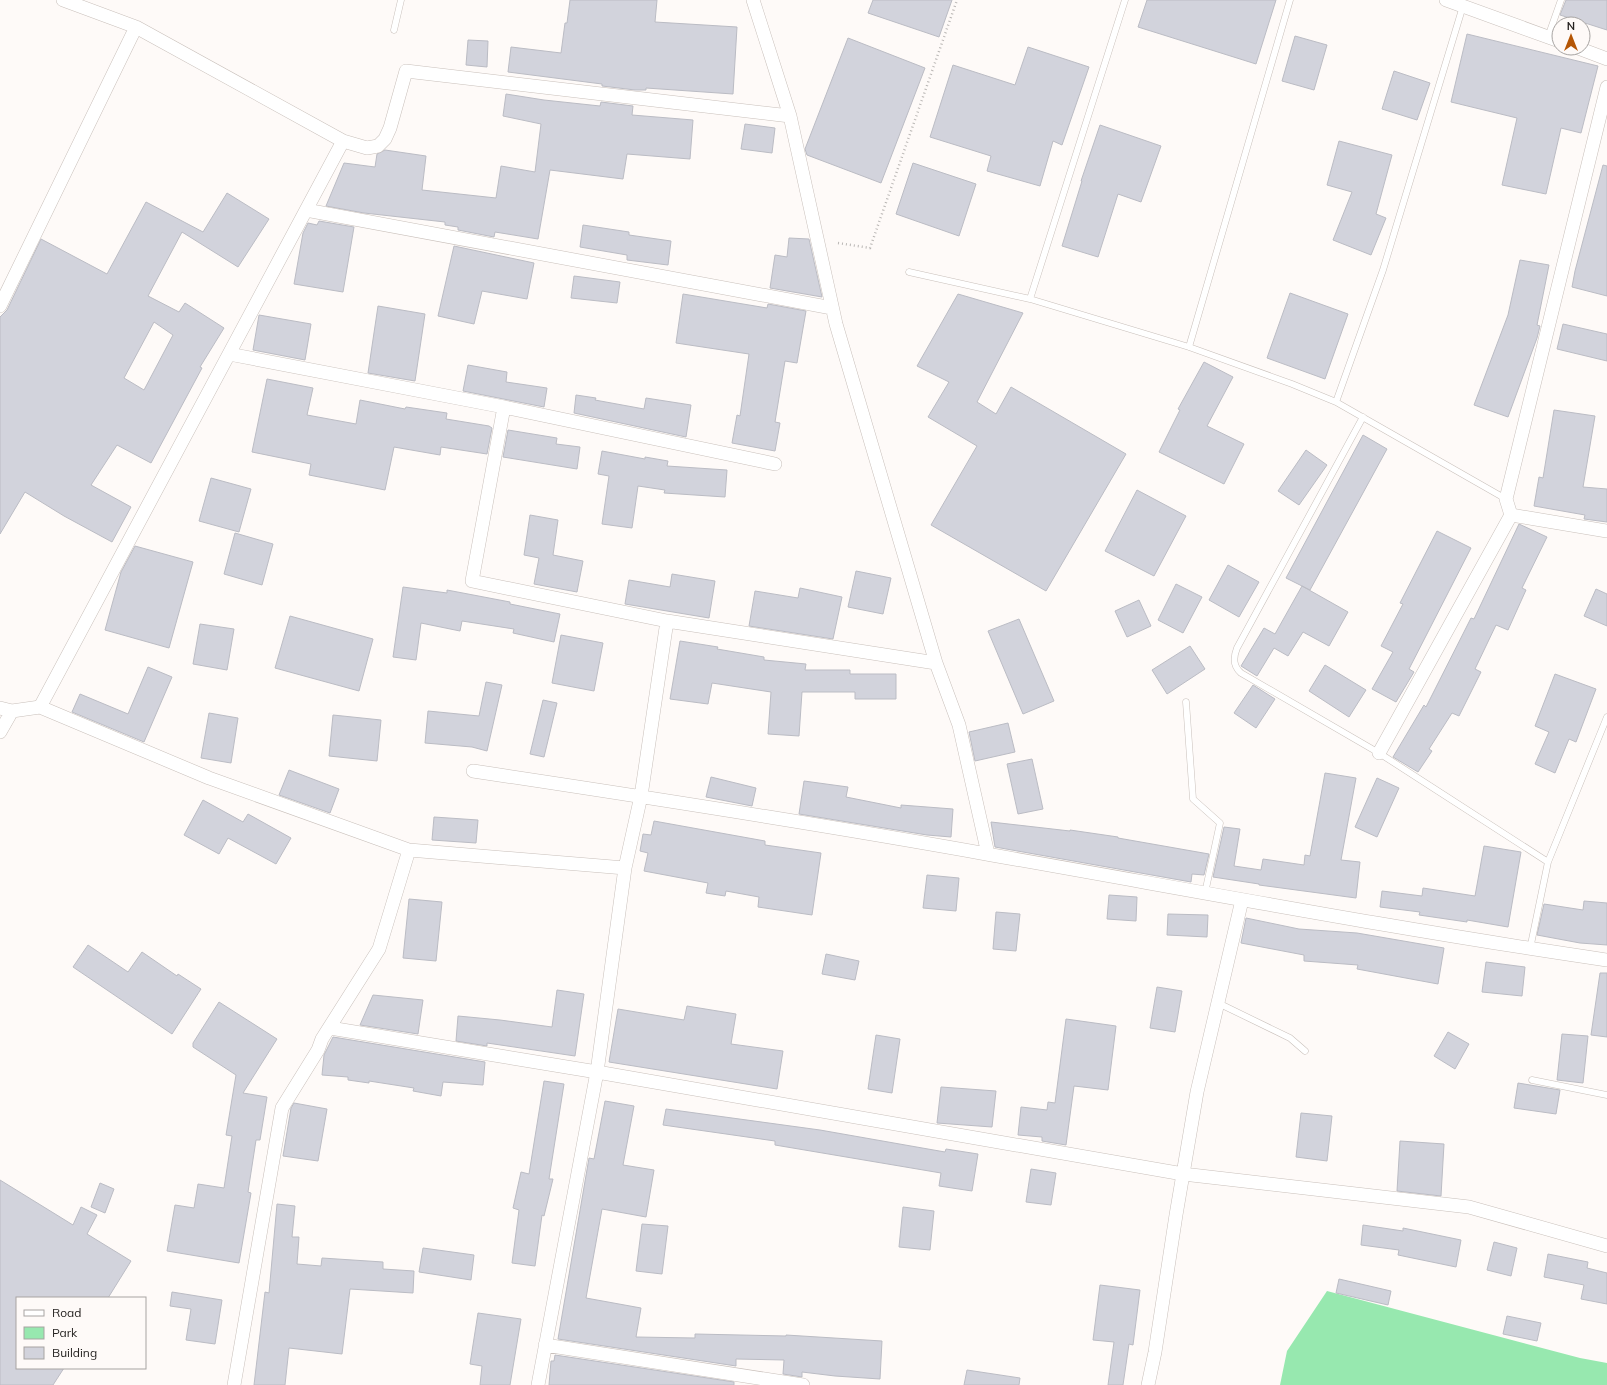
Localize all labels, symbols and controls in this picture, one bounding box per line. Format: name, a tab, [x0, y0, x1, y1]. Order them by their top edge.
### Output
north arrow	[1551, 16, 1591, 56]
text: N	[1567, 19, 1575, 33]
legend	[16, 1297, 146, 1369]
text: Road	[52, 1305, 81, 1320]
text: Park	[52, 1325, 78, 1340]
text: Building	[52, 1345, 97, 1360]

